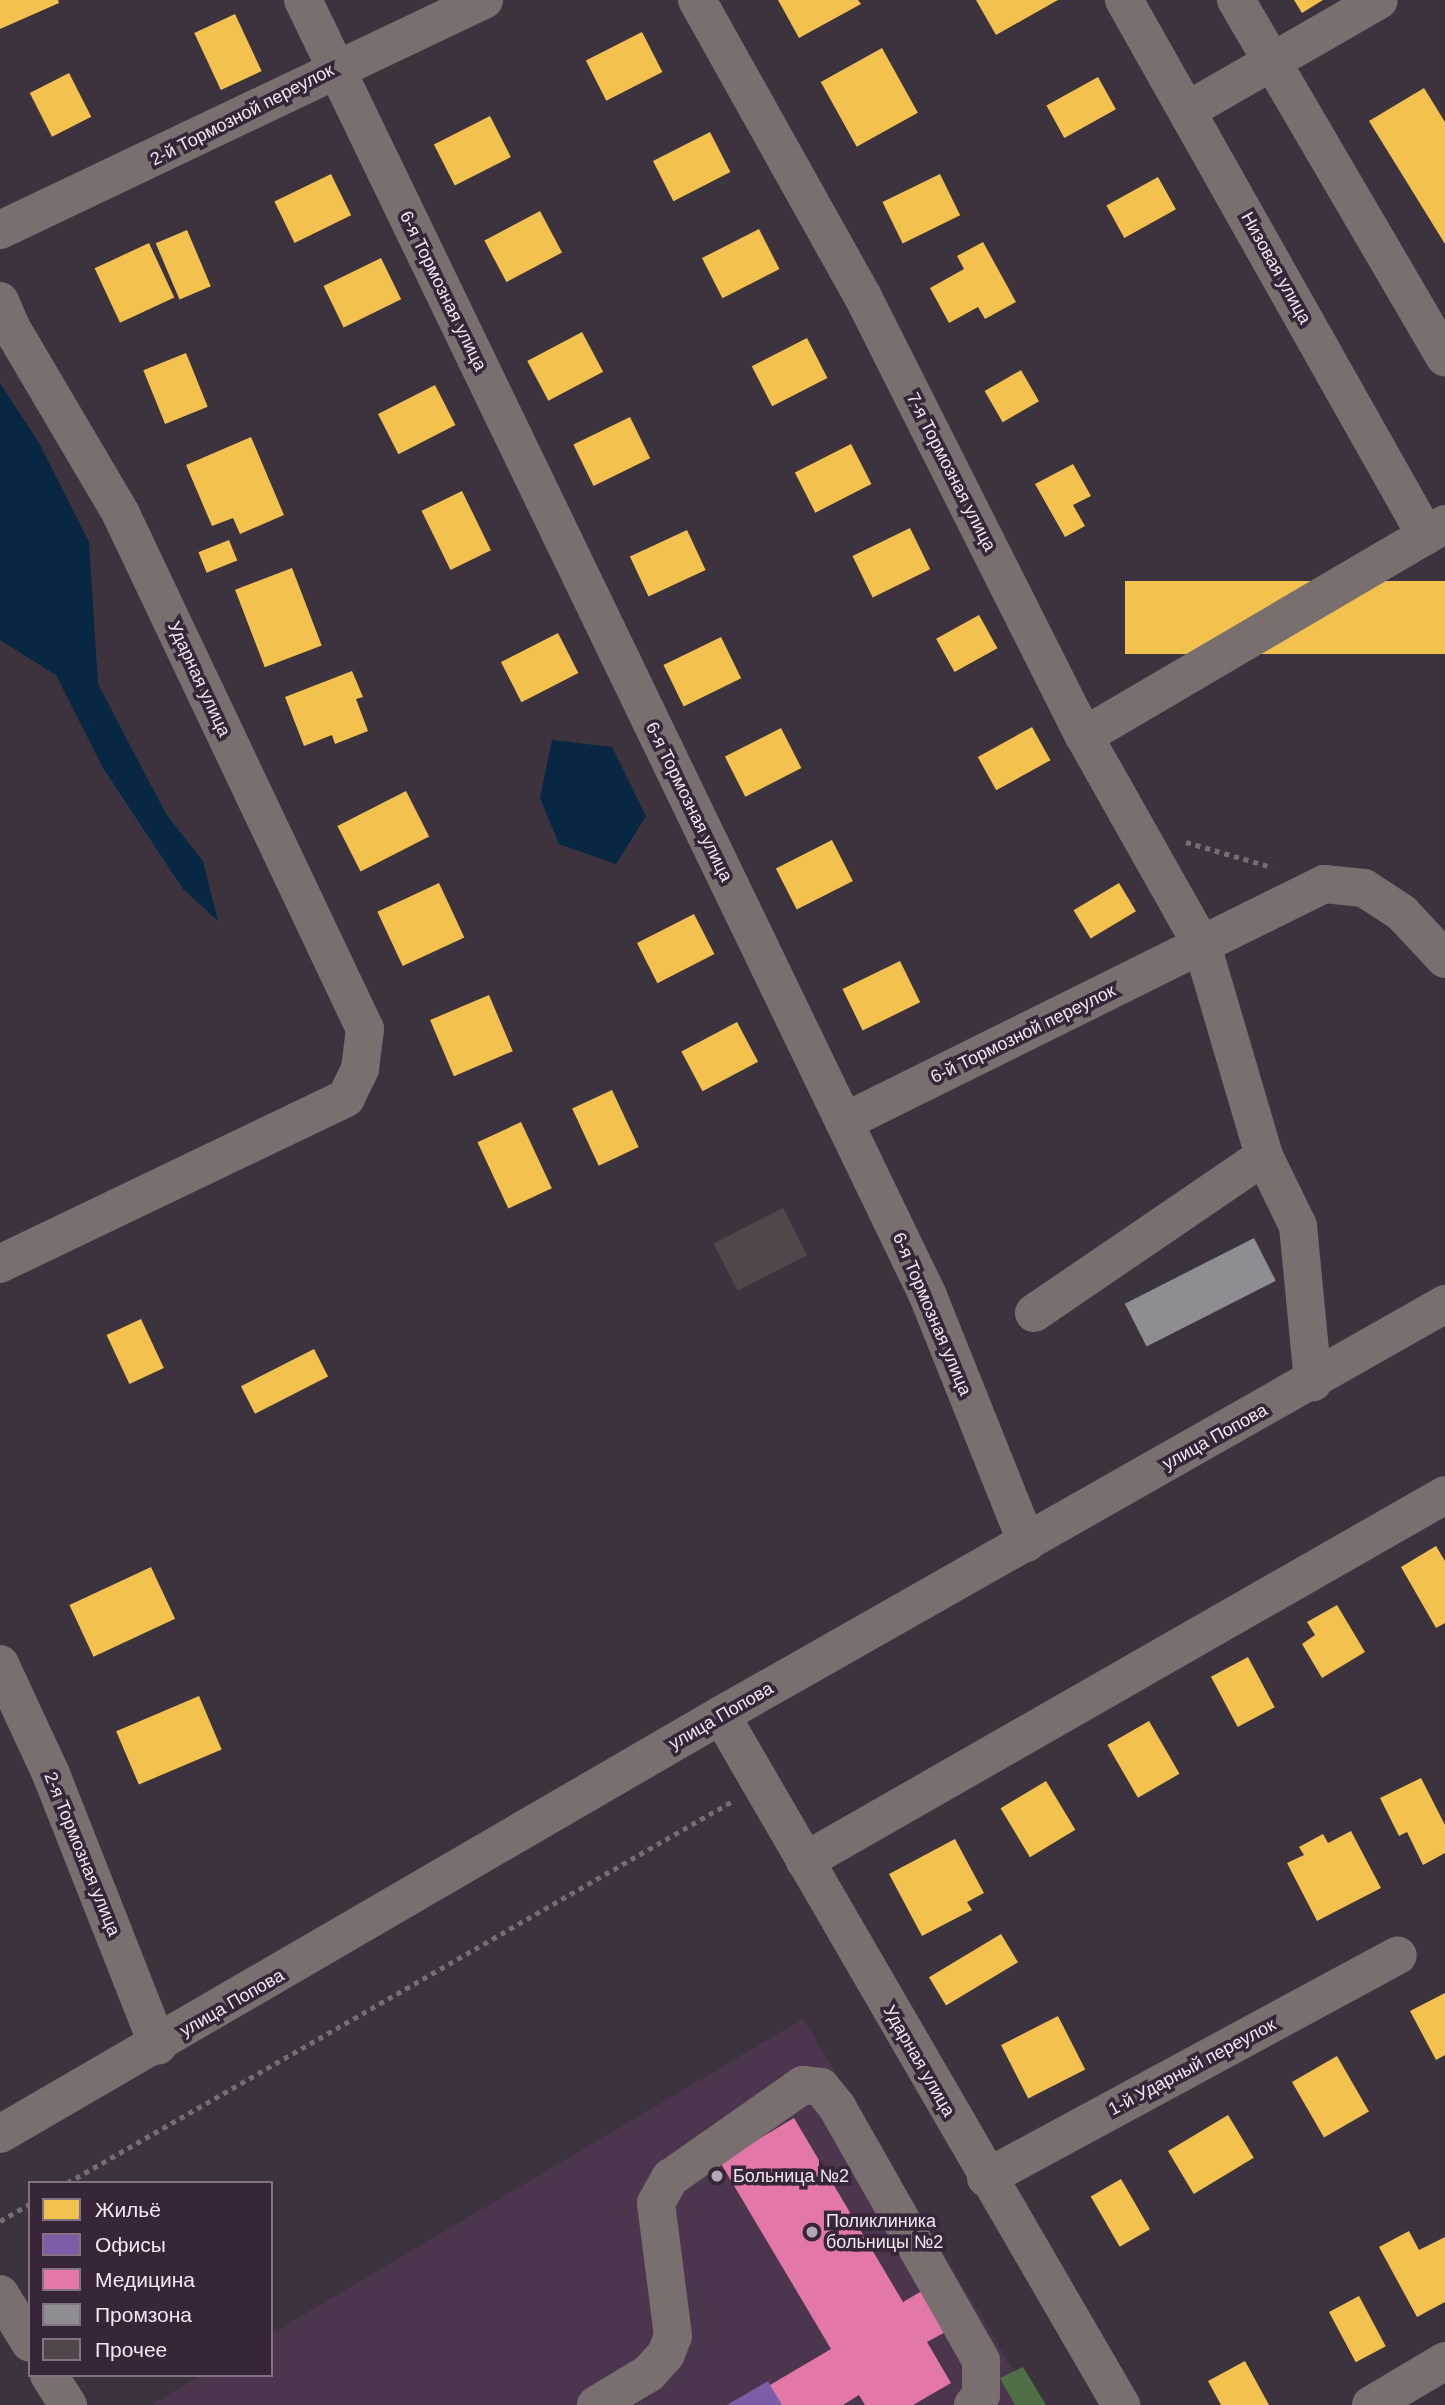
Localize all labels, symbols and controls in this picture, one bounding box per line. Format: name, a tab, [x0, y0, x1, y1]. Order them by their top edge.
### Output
street label: 2-й Тормозной переулок	[147, 59, 337, 171]
street label: 6-я Тормозная улица	[395, 208, 491, 374]
street label: Низовая улица	[1236, 208, 1316, 328]
street label: 7-я Тормозная улица	[902, 389, 1000, 555]
street label: Ударная улица	[163, 618, 235, 740]
street label: 6-я Тормозная улица	[641, 719, 737, 885]
street label: 6-й Тормозной переулок	[927, 980, 1119, 1088]
street label: 6-я Тормозная улица	[888, 1229, 976, 1399]
street label: улица Попова	[1159, 1399, 1271, 1475]
street label: улица Попова	[665, 1678, 777, 1754]
street label: 2-я Тормозная улица	[39, 1769, 125, 1939]
street label: улица Попова	[176, 1965, 288, 2041]
street label: Ударная улица	[878, 2002, 960, 2120]
street label: 1-й Ударный переулок	[1105, 2014, 1279, 2120]
place label: Больница №2	[733, 2165, 849, 2187]
marker: Больница №2	[707, 2166, 727, 2186]
legend	[28, 2181, 273, 2377]
text: Жильё	[95, 2198, 161, 2221]
place label: Поликлиника больницы №2	[826, 2211, 943, 2254]
marker: Поликлиника больницы №2	[804, 2224, 820, 2240]
text: Офисы	[95, 2233, 166, 2256]
text: Медицина	[95, 2268, 195, 2291]
text: Промзона	[95, 2303, 192, 2326]
text: Прочее	[95, 2338, 167, 2361]

